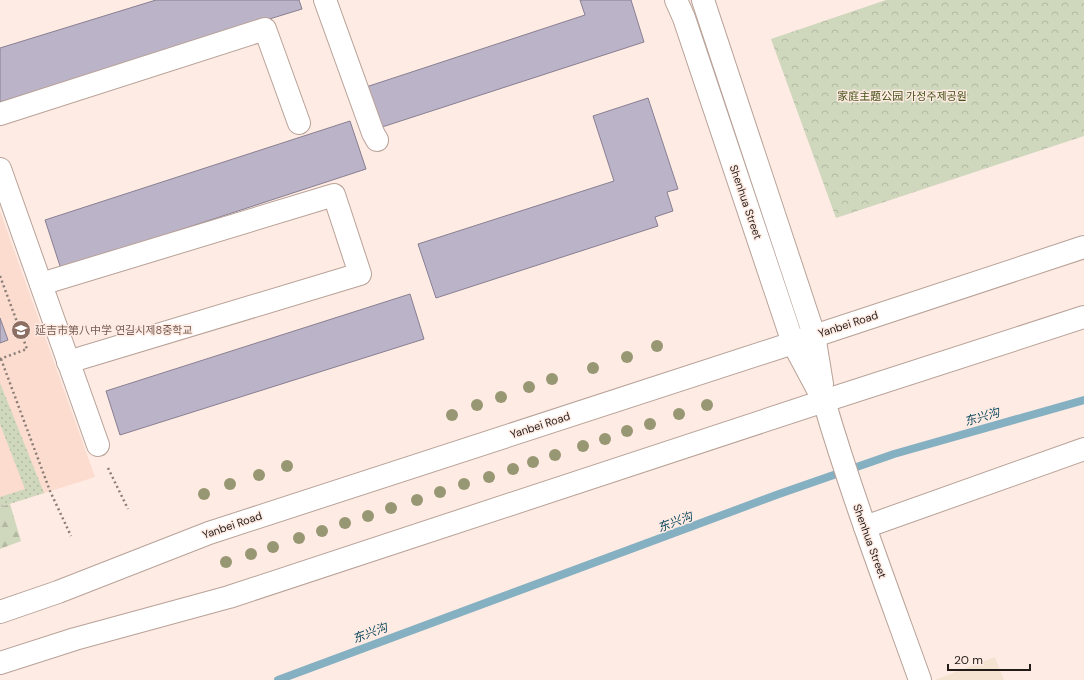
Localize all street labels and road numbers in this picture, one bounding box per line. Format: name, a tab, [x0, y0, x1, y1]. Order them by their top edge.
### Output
street label: Shenhua Street	[727, 163, 765, 241]
street label: Yanbei Road	[816, 308, 880, 340]
street label: Yanbei Road	[508, 409, 572, 441]
street label: Shenhua Street	[850, 502, 890, 580]
street label: Yanbei Road	[200, 508, 264, 542]

